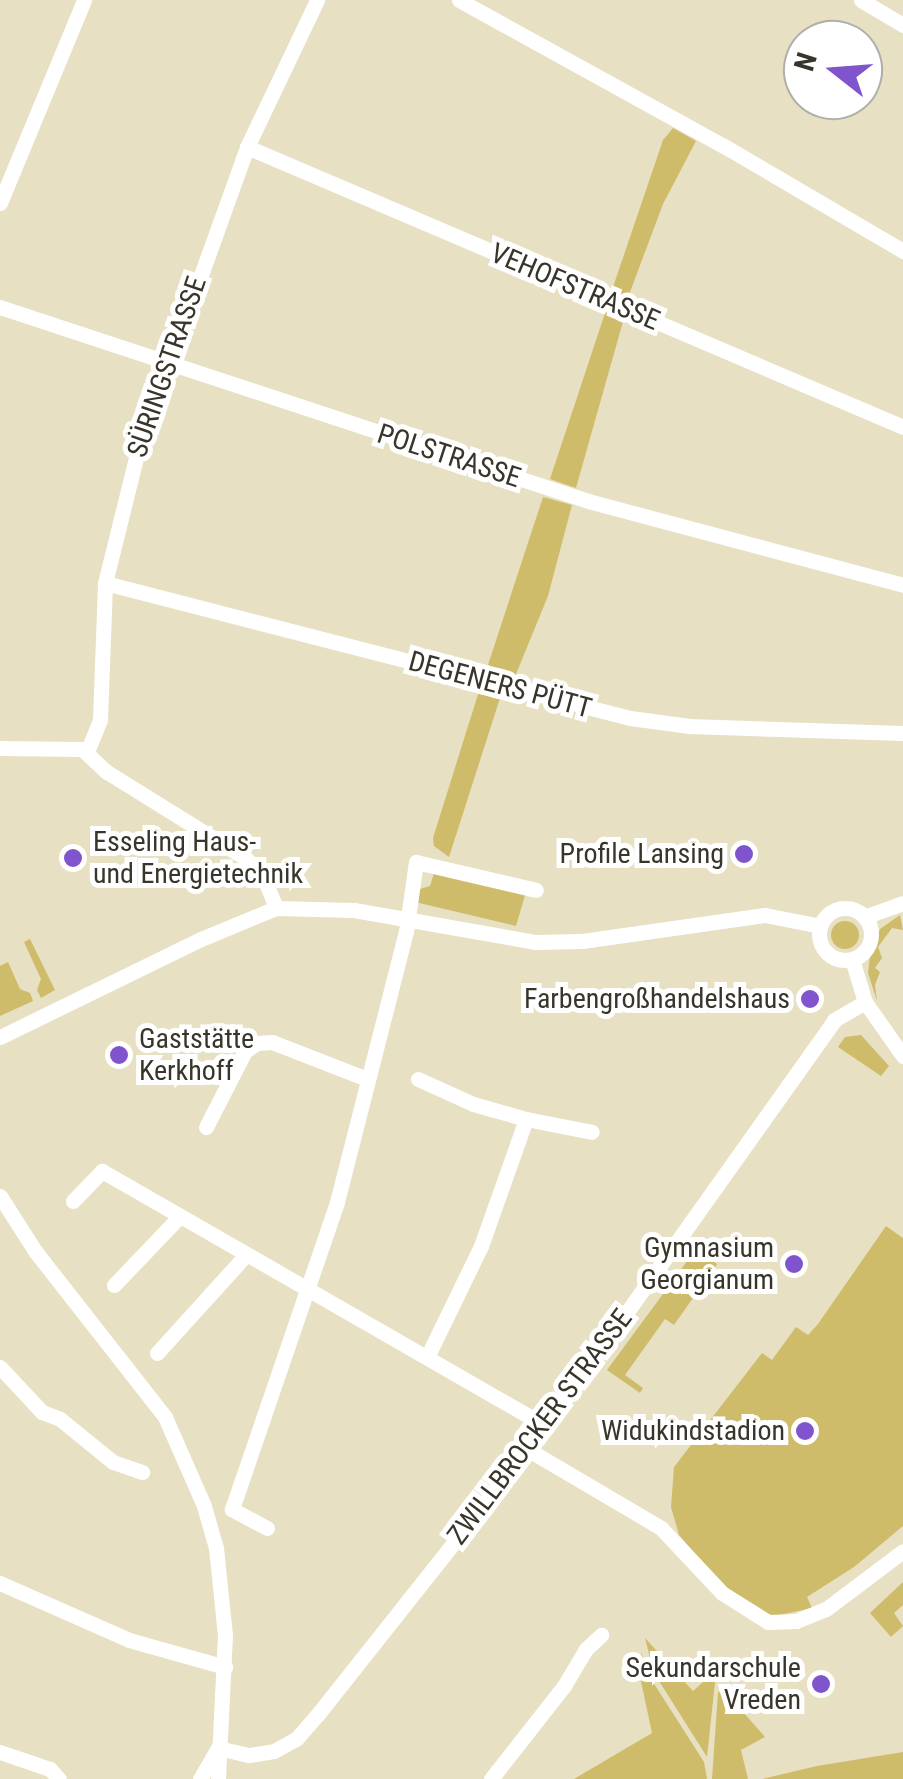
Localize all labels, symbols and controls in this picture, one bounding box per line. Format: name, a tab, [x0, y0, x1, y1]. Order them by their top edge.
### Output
north arrow	[783, 20, 883, 120]
text: N	[787, 49, 824, 75]
street label: VEHOFSTRASSE	[485, 236, 665, 338]
street label: SÜRINGSTRASSE	[120, 272, 214, 462]
street label: POLSTRASSE	[373, 417, 525, 495]
street label: DEGENERS PÜTT	[405, 644, 595, 726]
place label: Esseling Haus- und Energietechnik	[93, 825, 303, 891]
place label: Profile Lansing	[560, 837, 724, 871]
marker: Profile Lansing	[733, 843, 755, 865]
marker: Esseling Haus- und Energietechnik	[62, 847, 84, 869]
place label: Farbengroßhandelshaus	[524, 982, 790, 1016]
marker: Farbengroßhandelshaus	[799, 988, 821, 1010]
place label: Gaststätte Kerkhoff	[139, 1022, 254, 1088]
marker: Gaststätte Kerkhoff	[108, 1044, 130, 1066]
place label: Gymnasium Georgianum	[640, 1231, 774, 1297]
marker: Gymnasium Georgianum	[783, 1253, 805, 1275]
street label: ZWILLBROCKER STRASSE	[441, 1303, 639, 1551]
place label: Widukindstadion	[601, 1414, 785, 1448]
marker: Widukindstadion	[794, 1420, 816, 1442]
place label: Sekundarschule Vreden	[625, 1651, 801, 1717]
marker: Sekundarschule Vreden	[810, 1673, 832, 1695]

